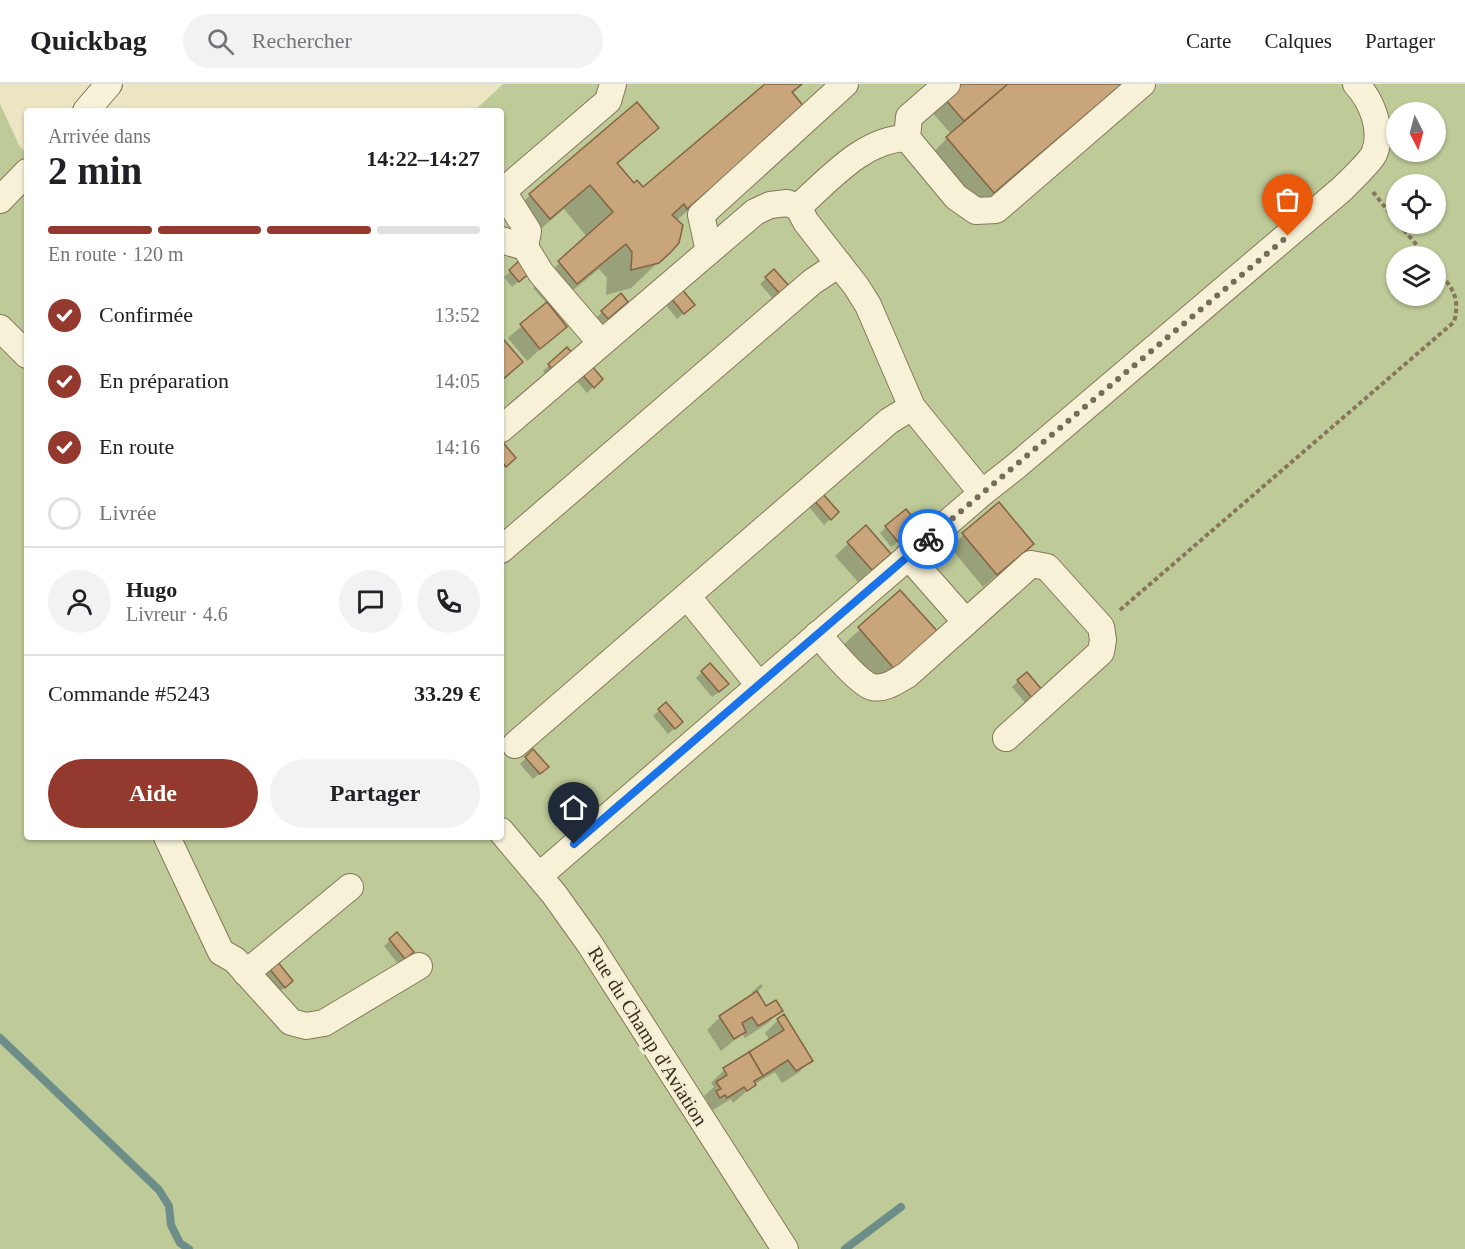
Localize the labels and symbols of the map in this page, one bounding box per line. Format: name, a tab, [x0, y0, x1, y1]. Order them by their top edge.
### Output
north arrow	[1386, 102, 1446, 162]
pin	[1262, 174, 1313, 236]
courier	[898, 509, 958, 569]
pin	[548, 782, 599, 844]
street label: Rue du Champ d'Aviation	[583, 942, 712, 1130]

